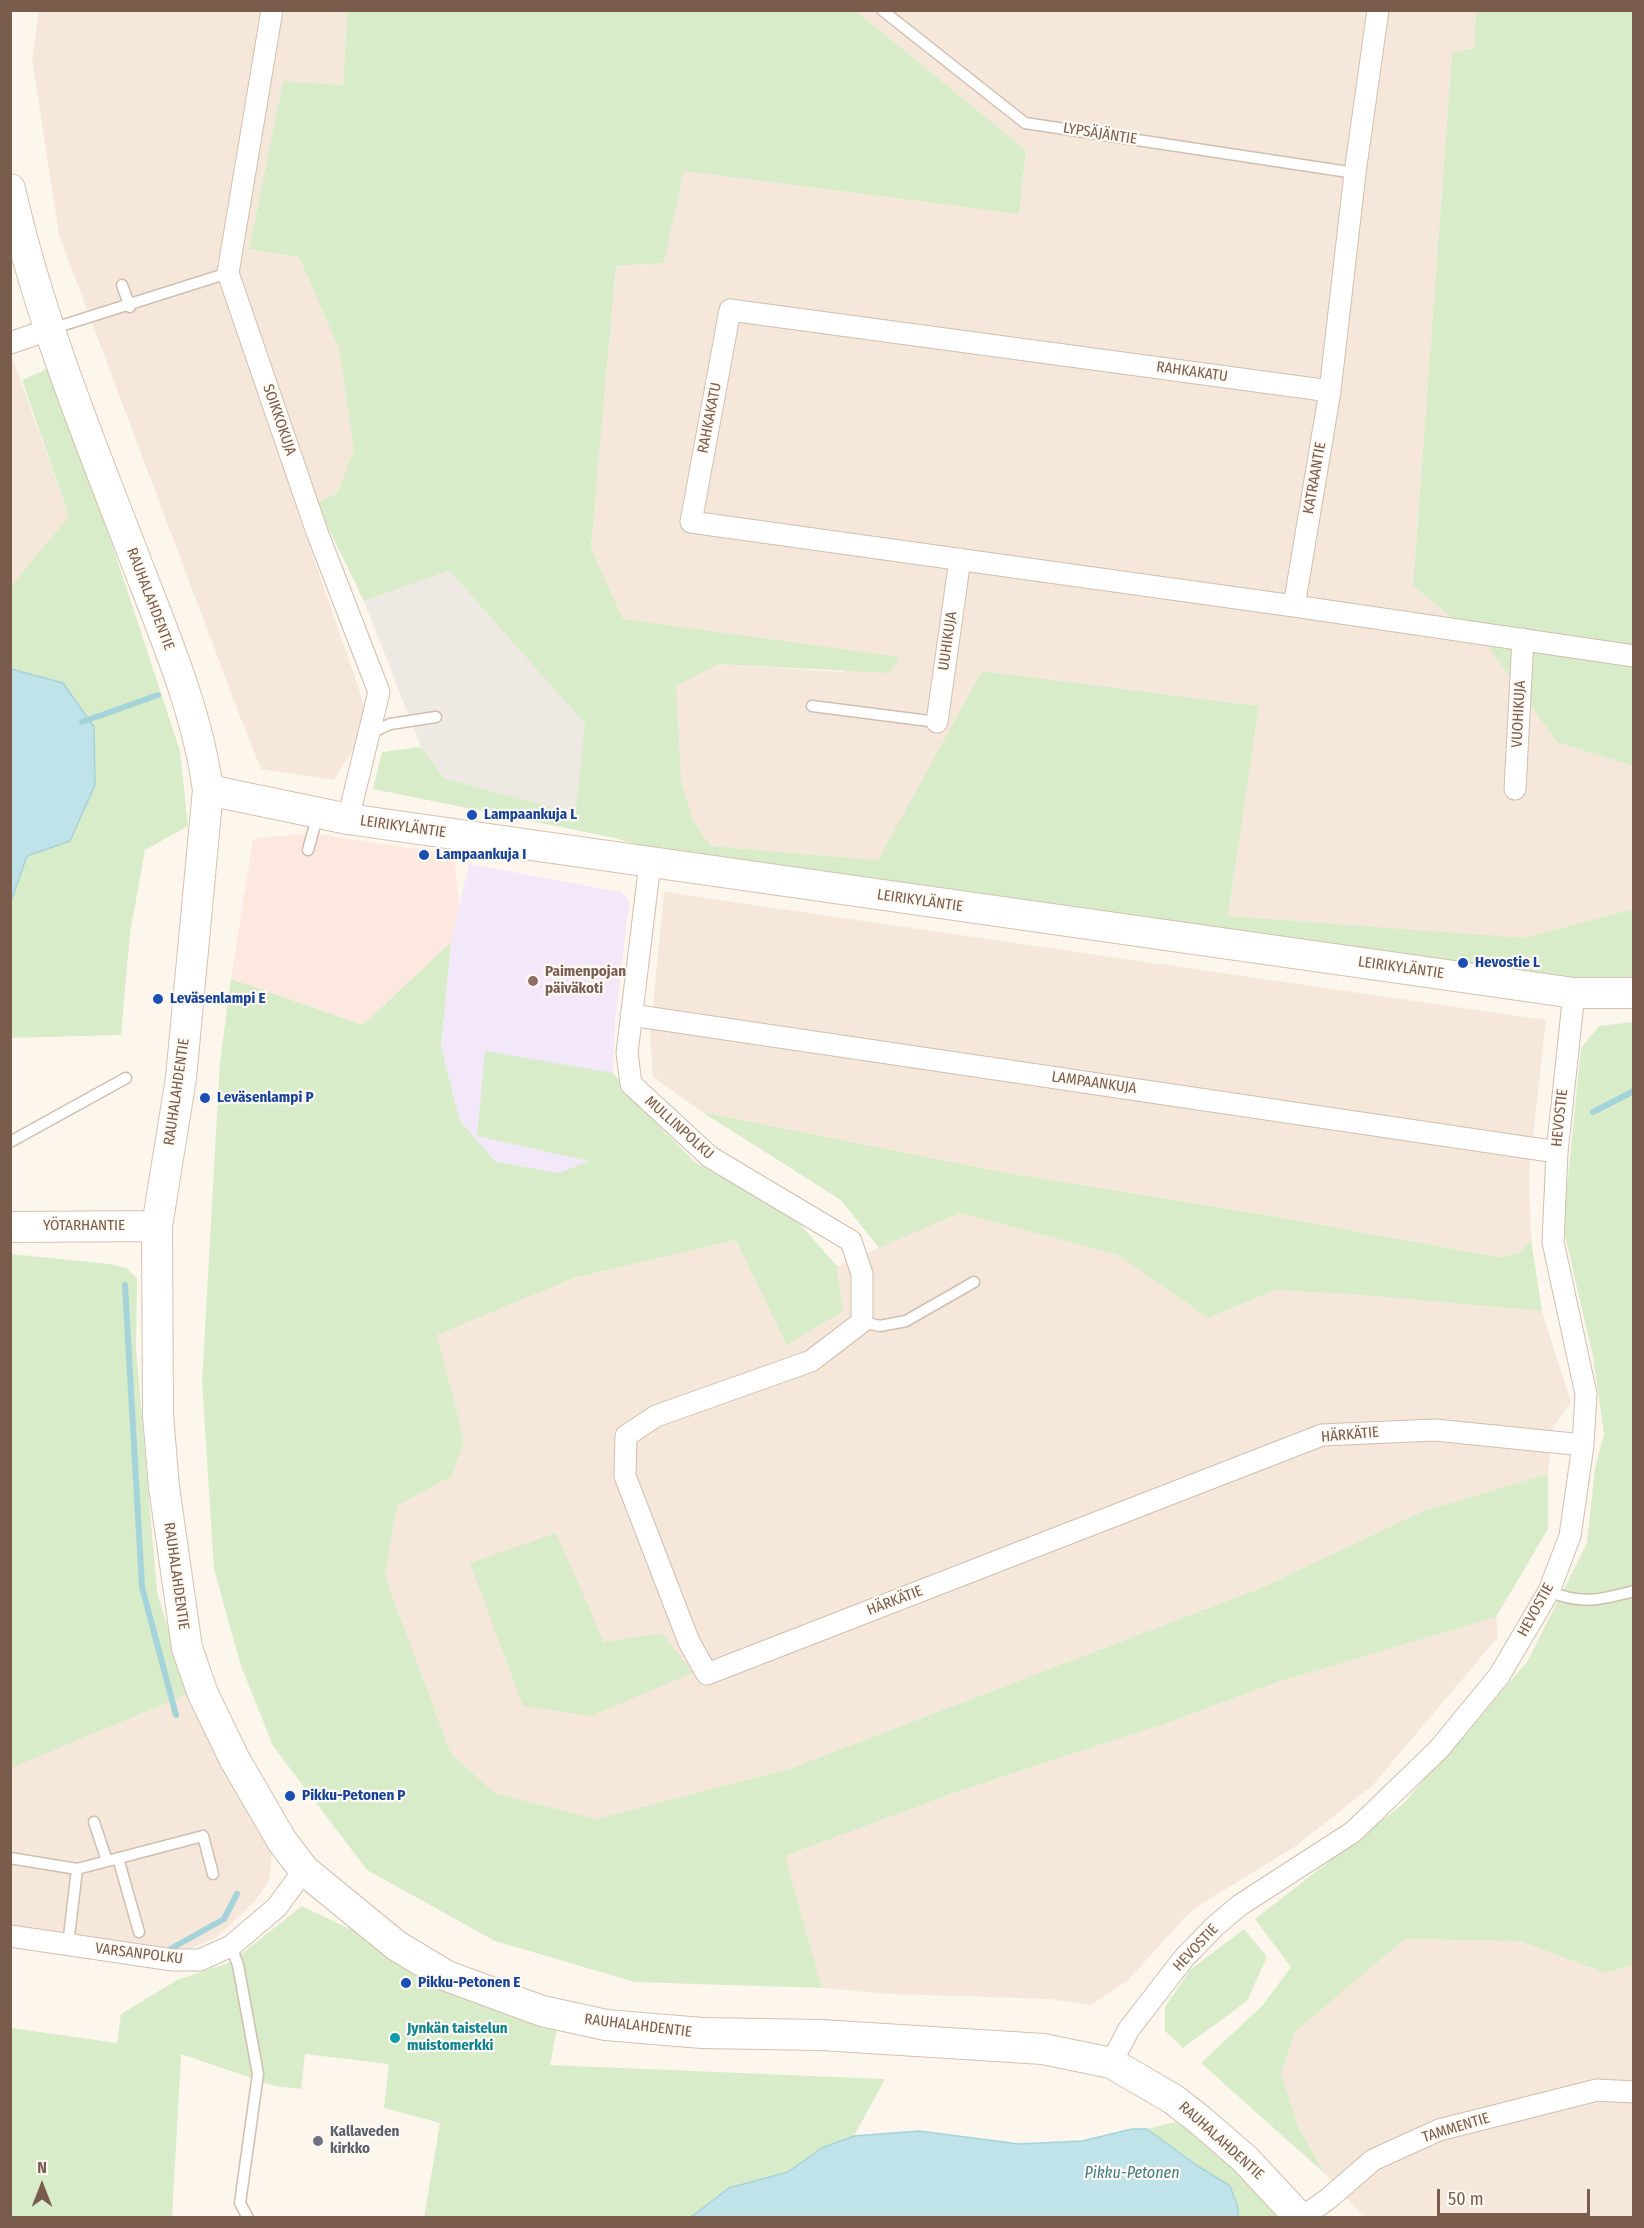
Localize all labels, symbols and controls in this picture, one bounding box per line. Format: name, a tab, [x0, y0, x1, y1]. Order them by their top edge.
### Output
street label: LYPSÄJÄNTIE	[1062, 119, 1138, 149]
street label: RAHKAKATU	[1155, 358, 1229, 386]
street label: RAHKAKATU	[694, 381, 726, 455]
street label: SOIKKOKUJA	[258, 382, 300, 458]
street label: KATRAANTIE	[1300, 440, 1330, 516]
street label: RAUHALAHDENTIE	[122, 545, 178, 653]
street label: UUHIKUJA	[935, 610, 961, 672]
street label: VUOHIKUJA	[1508, 680, 1530, 748]
place label: Lampaankuja L	[484, 806, 577, 824]
marker: Lampaankuja L	[465, 808, 479, 822]
street label: LEIRIKYLÄNTIE	[359, 812, 447, 842]
place label: Lampaankuja I	[436, 846, 526, 864]
marker: Lampaankuja I	[417, 848, 431, 862]
street label: LEIRIKYLÄNTIE	[876, 886, 964, 916]
street label: LEIRIKYLÄNTIE	[1357, 953, 1445, 983]
place label: Hevostie L	[1475, 954, 1540, 972]
marker: Hevostie L	[1456, 956, 1470, 970]
place label: Paimenpojan päiväkoti	[545, 963, 626, 998]
marker: Paimenpojan päiväkoti	[526, 974, 540, 988]
place label: Leväsenlampi E	[170, 990, 266, 1008]
marker: Leväsenlampi E	[151, 992, 165, 1006]
street label: RAUHALAHDENTIE	[161, 1037, 193, 1147]
street label: LAMPAANKUJA	[1050, 1068, 1138, 1098]
street label: HEVOSTIE	[1548, 1088, 1572, 1148]
place label: Leväsenlampi P	[217, 1089, 314, 1107]
marker: Leväsenlampi P	[198, 1091, 212, 1105]
street label: MULLINPOLKU	[641, 1092, 717, 1164]
street label: YÖTARHANTIE	[43, 1217, 125, 1235]
street label: HÄRKÄTIE	[1320, 1424, 1380, 1446]
street label: RAUHALAHDENTIE	[160, 1521, 192, 1631]
street label: HEVOSTIE	[1514, 1580, 1558, 1640]
street label: HÄRKÄTIE	[865, 1582, 925, 1620]
place label: Pikku-Petonen P	[302, 1787, 406, 1805]
marker: Pikku-Petonen P	[283, 1789, 297, 1803]
street label: HEVOSTIE	[1170, 1921, 1222, 1975]
street label: VARSANPOLKU	[94, 1940, 184, 1968]
place label: Pikku-Petonen E	[418, 1974, 520, 1992]
marker: Pikku-Petonen E	[399, 1976, 413, 1990]
street label: RAUHALAHDENTIE	[583, 2010, 693, 2042]
place label: Jynkän taistelun muistomerkki	[407, 2020, 508, 2055]
marker: Jynkän taistelun muistomerkki	[388, 2031, 402, 2045]
street label: RAUHALAHDENTIE	[1175, 2098, 1267, 2184]
street label: TAMMENTIE	[1420, 2109, 1492, 2147]
place label: Kallaveden kirkko	[330, 2123, 399, 2158]
marker: Kallaveden kirkko	[311, 2134, 325, 2148]
north arrow	[12, 2156, 72, 2216]
text: N	[37, 2158, 47, 2177]
water label: Pikku-Petonen	[1084, 2164, 1180, 2184]
scale bar	[1440, 2177, 1593, 2215]
text: 50 m	[1448, 2188, 1484, 2210]

